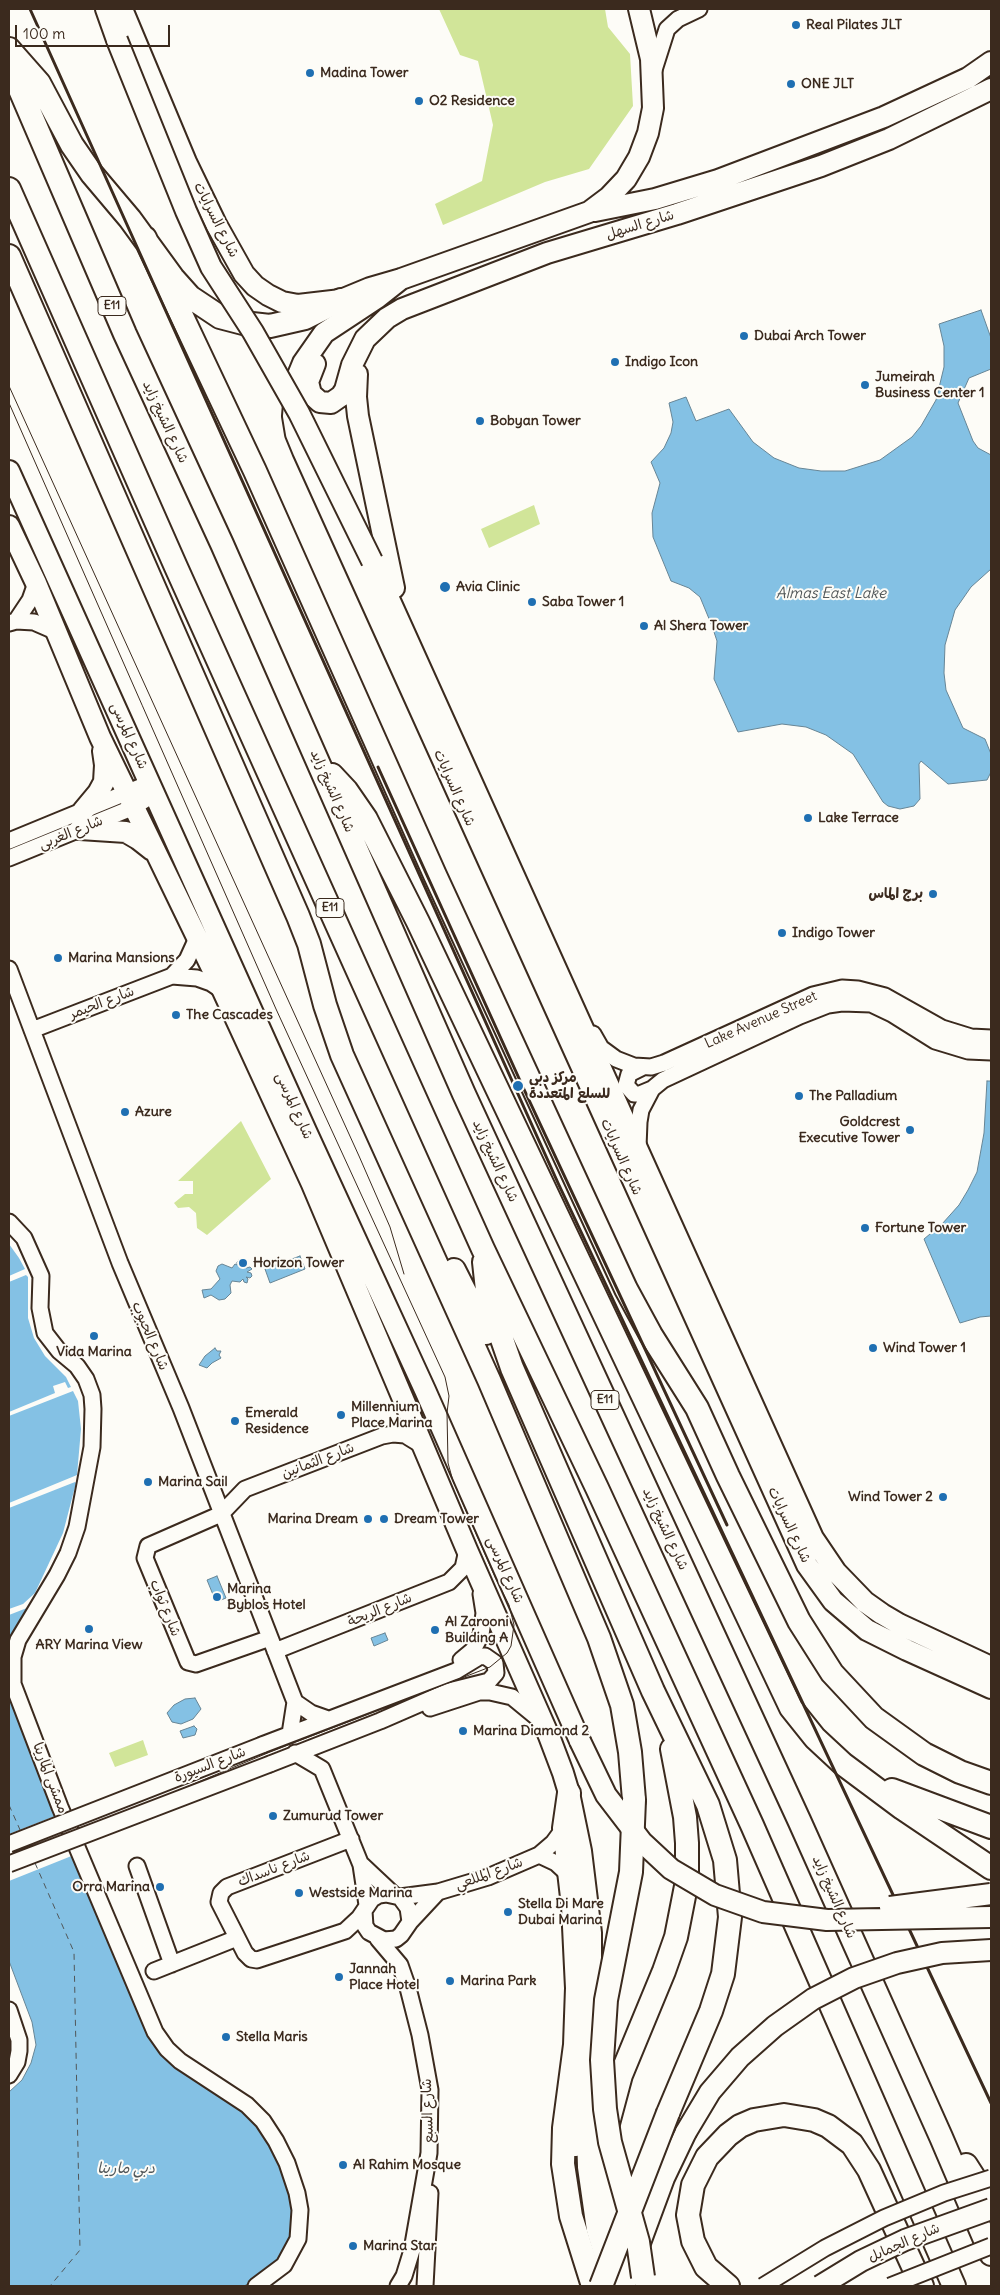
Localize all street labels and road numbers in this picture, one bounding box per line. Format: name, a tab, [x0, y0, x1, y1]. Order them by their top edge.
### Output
street label: شارع السرايات	[190, 180, 242, 260]
street label: شارع السهل	[604, 207, 676, 243]
road number: E11	[98, 296, 126, 316]
street label: شارع الشيخ زايد	[139, 378, 191, 466]
street label: شارع المرسى	[107, 700, 151, 772]
street label: شارع الشيخ زايد	[306, 747, 358, 835]
street label: شارع السرايات	[430, 747, 478, 829]
street label: شارع الغربى	[36, 813, 106, 853]
road number: E11	[316, 898, 344, 918]
street label: شارع الحيمر	[67, 983, 137, 1023]
street label: Lake Avenue Street	[702, 988, 820, 1052]
street label: شارع المرسى	[272, 1070, 316, 1142]
street label: شارع السرايات	[597, 1116, 645, 1198]
street label: شارع الشيخ زايد	[469, 1117, 521, 1205]
street label: شارع الحبوب	[128, 1299, 172, 1373]
road number: E11	[591, 1390, 619, 1410]
street label: شارع الثمانين	[279, 1439, 357, 1483]
street label: شارع السرايات	[764, 1484, 814, 1566]
street label: شارع الشيخ زايد	[639, 1485, 691, 1573]
street label: شارع المرسى	[483, 1534, 527, 1606]
street label: شارع ثواب	[146, 1577, 184, 1639]
street label: شارع الريحة	[345, 1590, 415, 1630]
street label: ممشى المارينا	[29, 1740, 71, 1816]
street label: شارع السيورة	[172, 1744, 248, 1786]
street label: شارع ناسداك	[235, 1848, 313, 1890]
street label: شارع الشيخ زايد	[808, 1853, 860, 1941]
street label: شارع المللعي	[453, 1854, 525, 1894]
street label: شارع السبع	[418, 2078, 438, 2144]
street label: شارع الجمايل	[866, 2220, 942, 2266]

